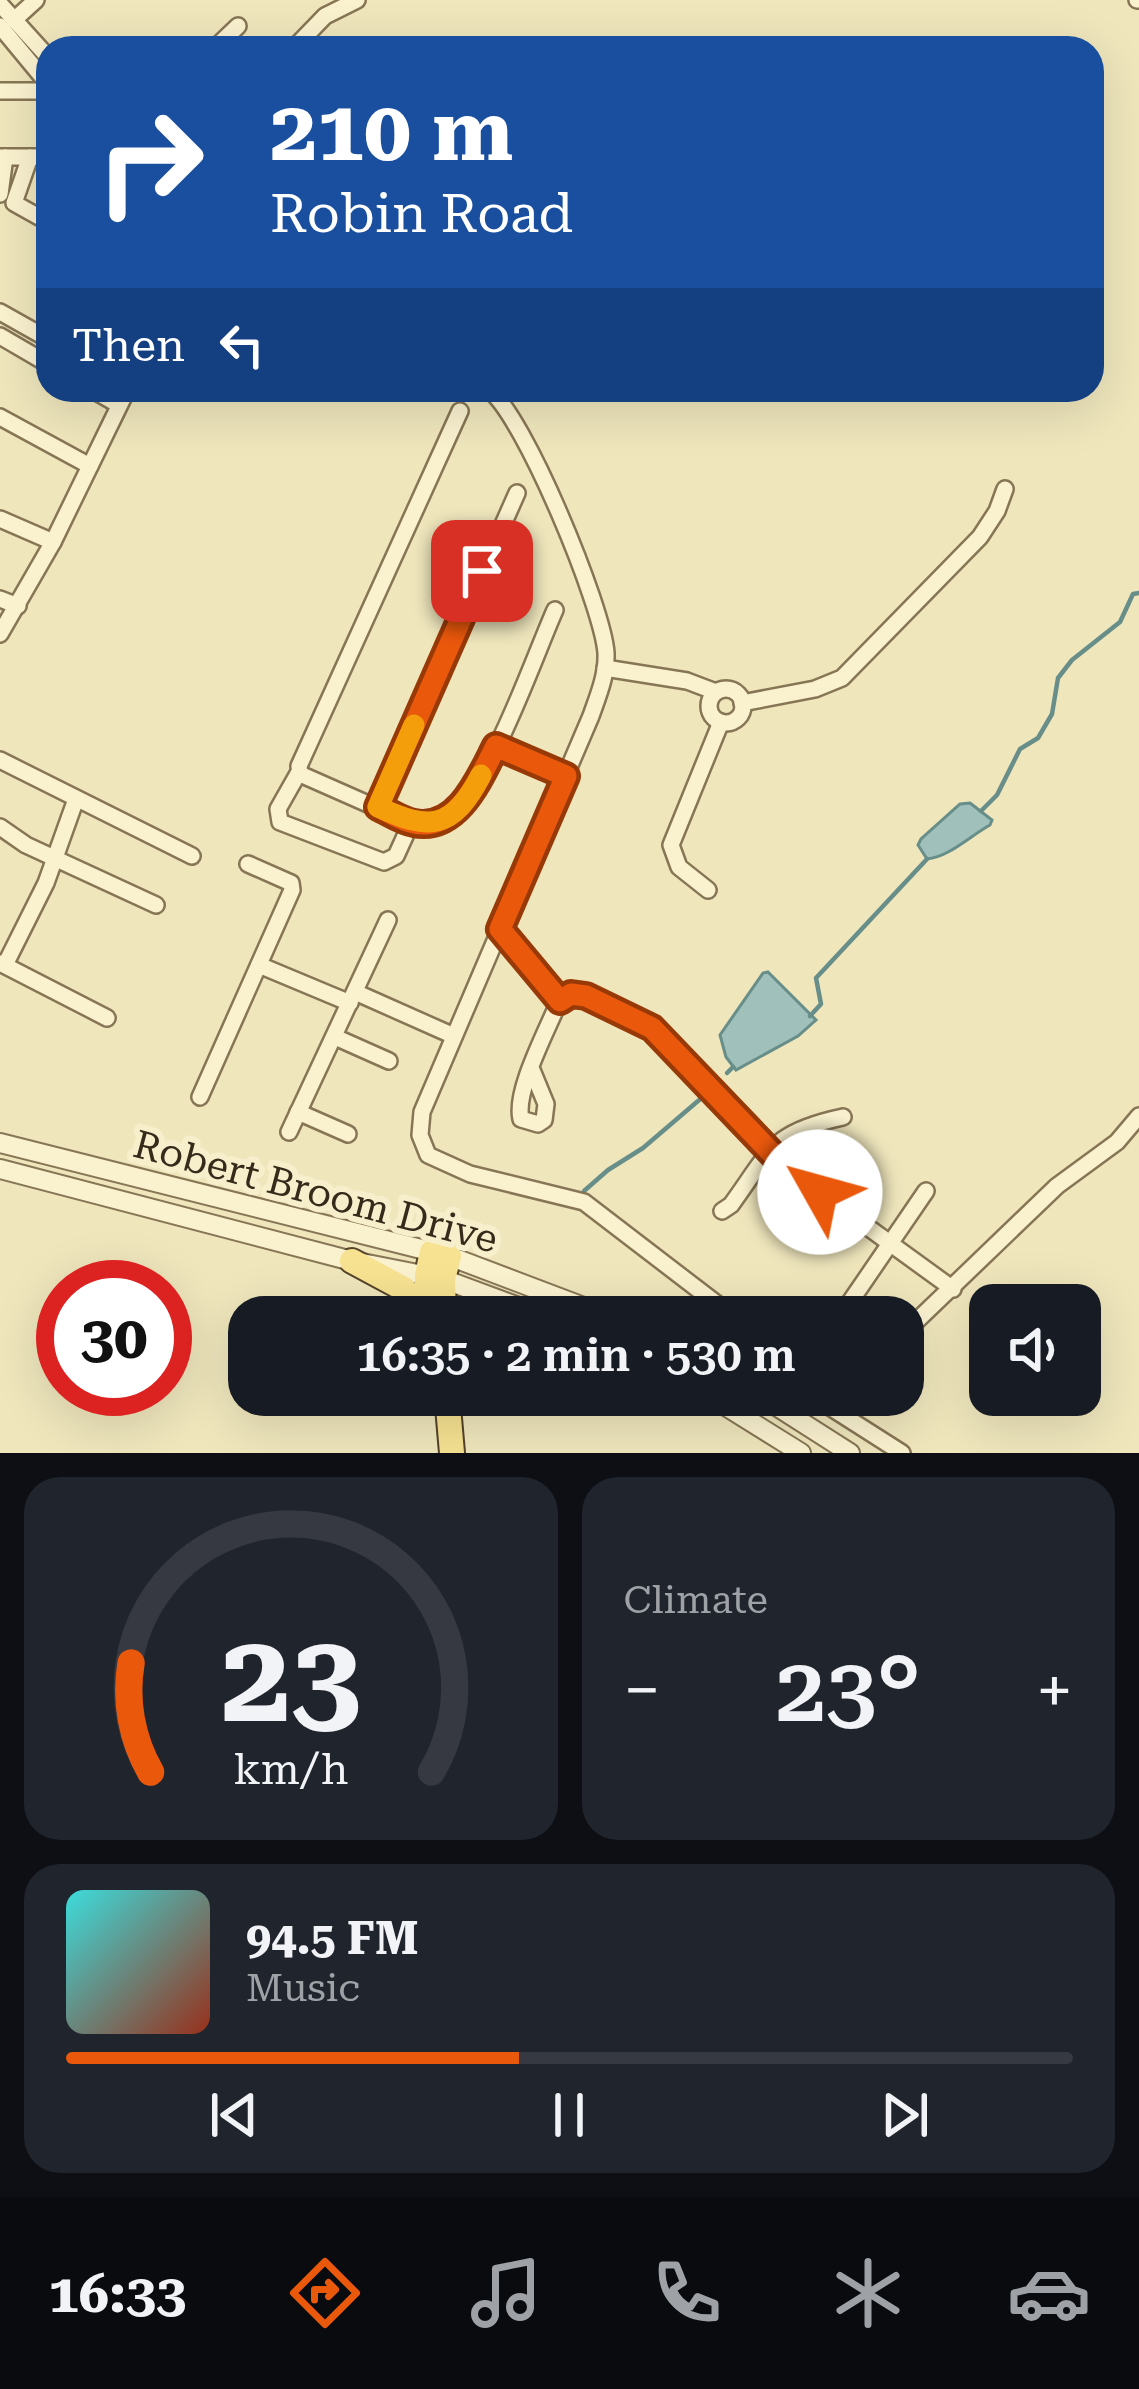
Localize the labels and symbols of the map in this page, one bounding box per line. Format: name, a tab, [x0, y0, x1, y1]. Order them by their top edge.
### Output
pin	[431, 520, 533, 622]
street label: Robert Broom Drive	[129, 1121, 503, 1263]
position arrow	[757, 1129, 883, 1255]
speed limit sign: 30	[36, 1260, 192, 1416]

